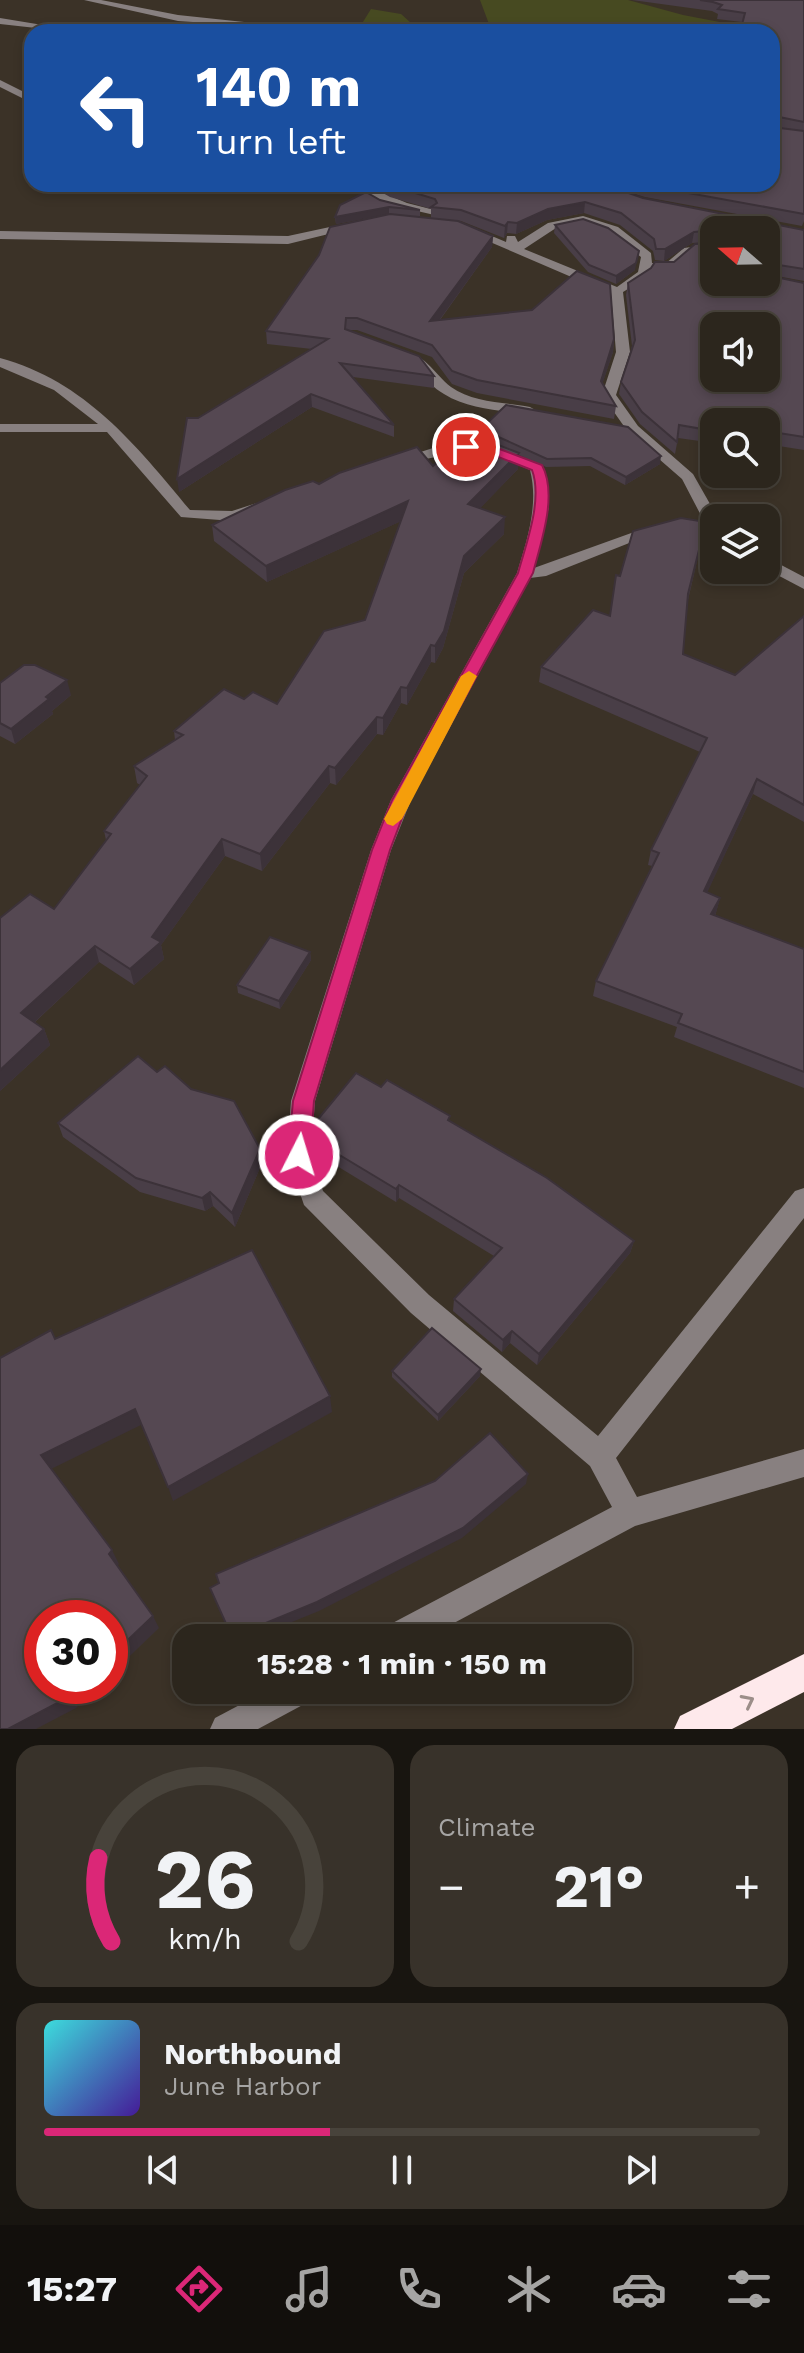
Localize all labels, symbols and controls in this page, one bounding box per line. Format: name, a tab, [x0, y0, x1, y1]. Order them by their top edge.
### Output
text: 140 m	[196, 54, 361, 120]
icon: left	[64, 56, 168, 160]
text: Turn left	[196, 121, 346, 163]
north arrow	[700, 216, 780, 296]
map controls	[700, 216, 780, 584]
button: sound	[700, 312, 780, 392]
button: search	[700, 408, 780, 488]
pin	[432, 413, 500, 481]
icon: arrive	[444, 425, 488, 469]
button: layers	[700, 504, 780, 584]
position arrow	[257, 1113, 341, 1197]
speed limit sign: 30	[24, 1600, 128, 1704]
text: 15:28 · 1 min · 150 m	[257, 1646, 547, 1681]
one-way arrow	[740, 1695, 755, 1710]
text: Climate	[438, 1812, 536, 1842]
text: 26	[155, 1831, 255, 1928]
text: 21°	[553, 1851, 645, 1922]
text: −	[438, 1861, 465, 1913]
text: +	[733, 1861, 760, 1913]
text: km/h	[168, 1922, 242, 1956]
text: Northbound	[164, 2036, 341, 2071]
text: June Harbor	[164, 2071, 321, 2101]
icon: previous	[141, 2148, 185, 2192]
icon: pause	[380, 2148, 424, 2192]
icon: next	[619, 2148, 663, 2192]
icon: directions	[171, 2261, 227, 2317]
icon: music	[281, 2261, 337, 2317]
icon: phone	[391, 2261, 447, 2317]
icon: climate	[501, 2261, 557, 2317]
icon: car	[611, 2261, 667, 2317]
icon: filters	[721, 2261, 777, 2317]
text: 15:27	[27, 2268, 117, 2310]

